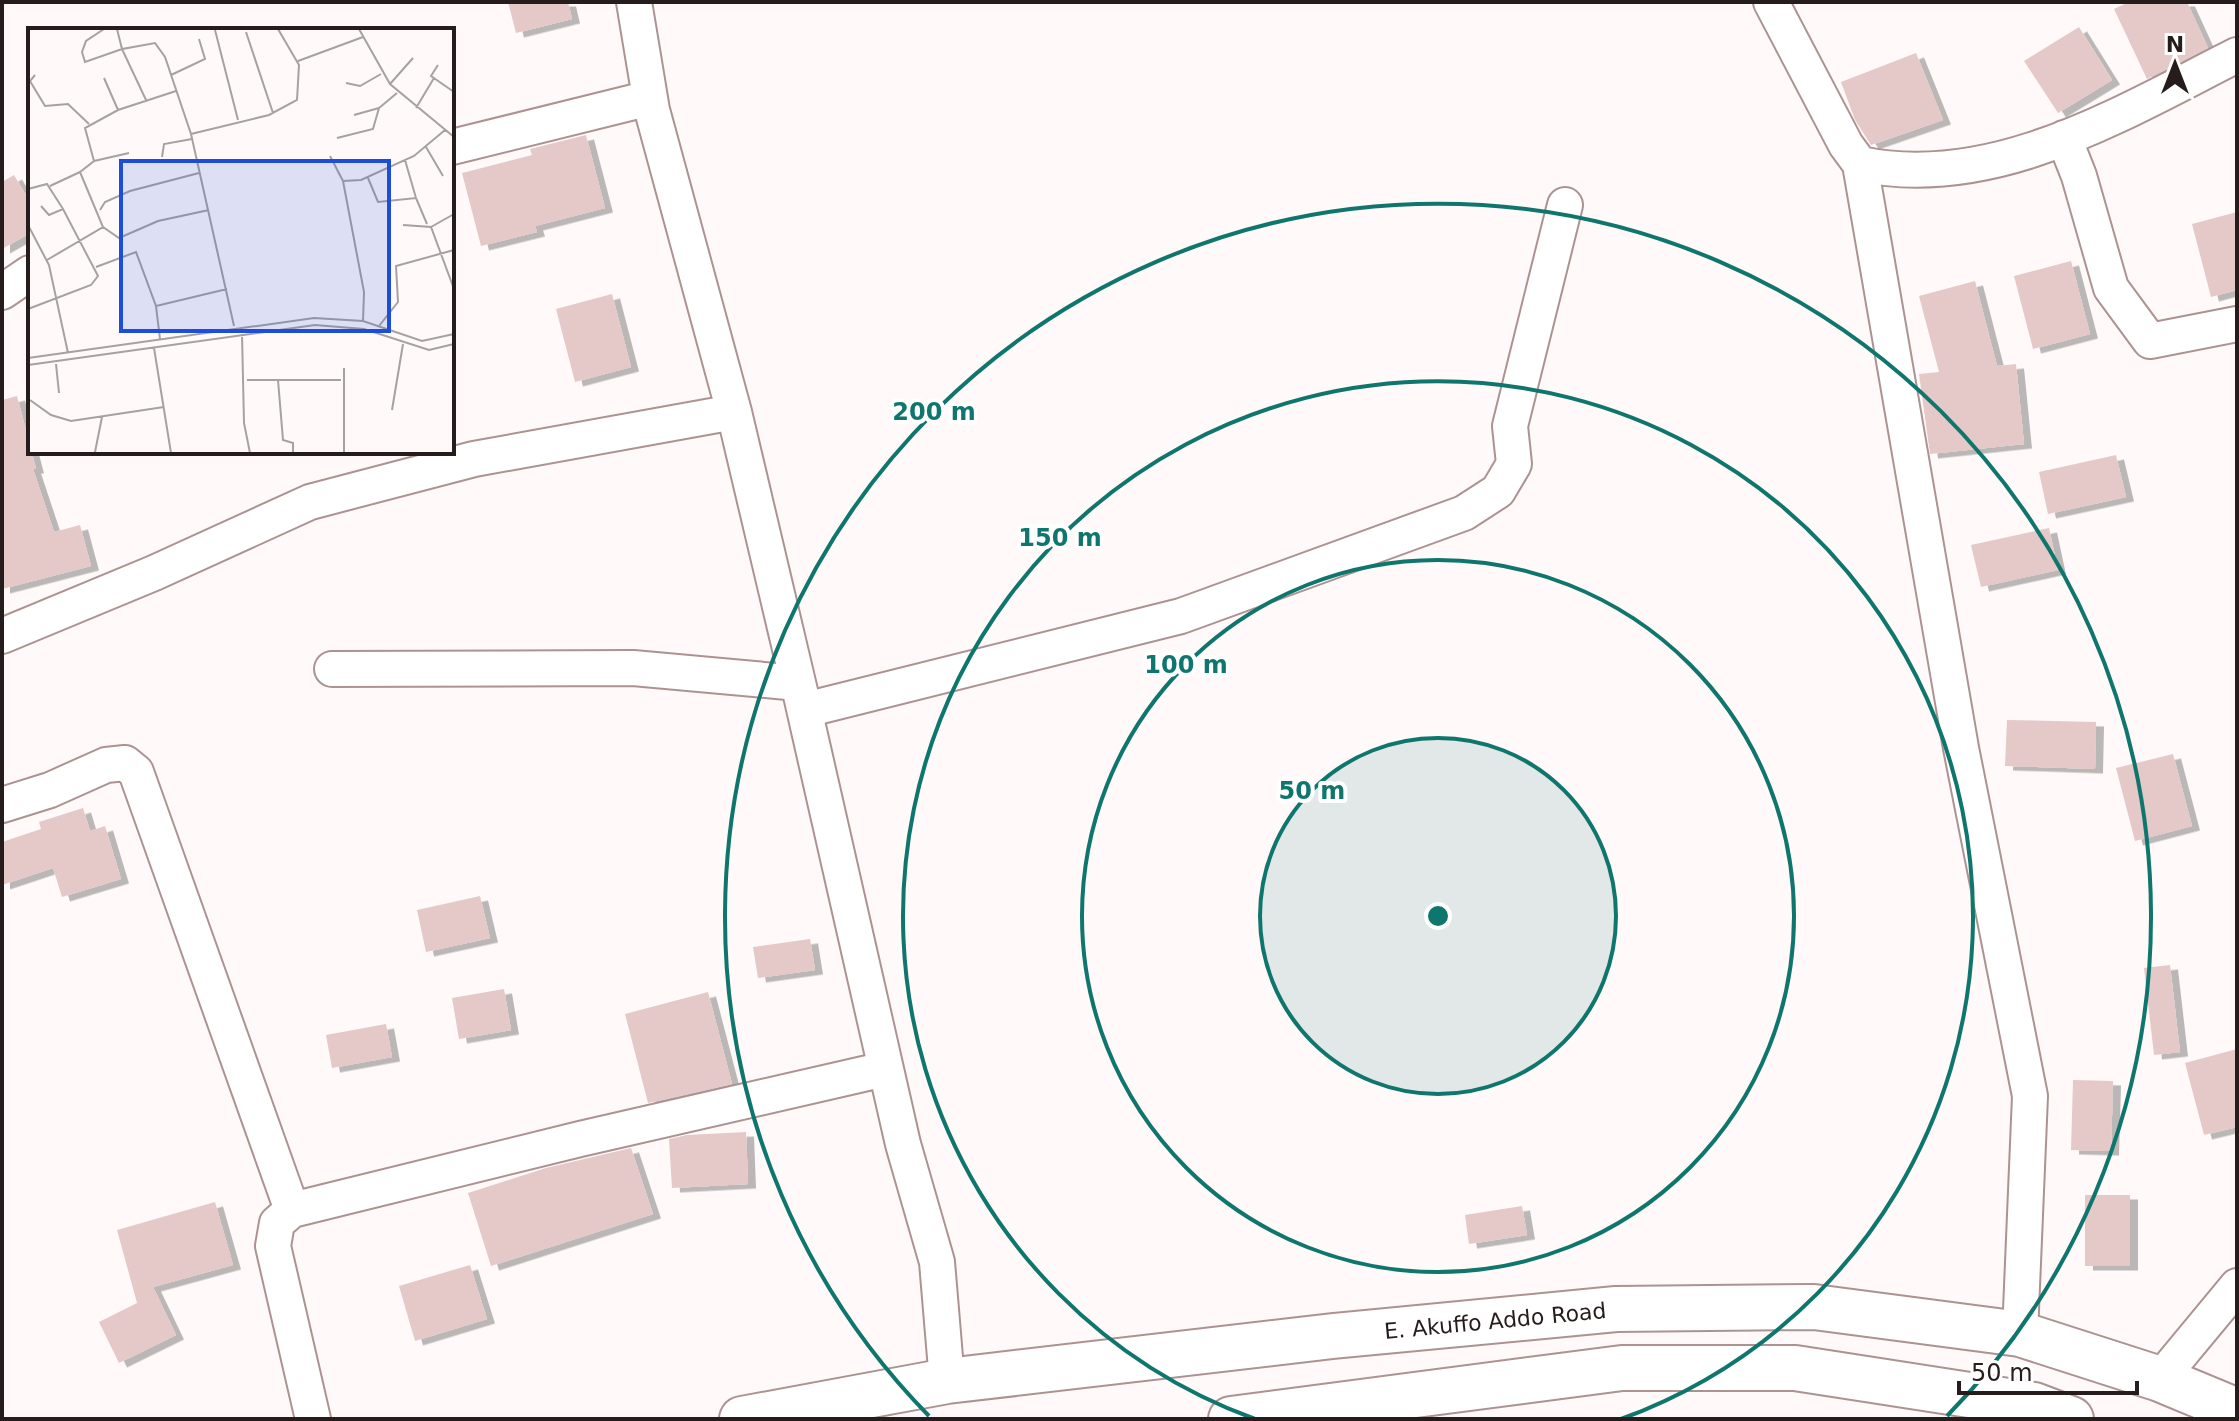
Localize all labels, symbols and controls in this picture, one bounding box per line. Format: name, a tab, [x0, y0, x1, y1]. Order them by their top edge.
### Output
north arrow	[2135, 24, 2215, 104]
inset map	[28, 28, 454, 454]
text: N	[2166, 32, 2184, 57]
text: 200 m	[892, 398, 976, 426]
text: 150 m	[1018, 524, 1102, 552]
text: 100 m	[1144, 651, 1228, 679]
text: 50 m	[1279, 777, 1345, 805]
centre of rings	[1424, 902, 1452, 930]
street label: E. Akuffo Addo Road	[1383, 1298, 1607, 1344]
scale bar	[1959, 1345, 2137, 1395]
text: 50 m	[1971, 1359, 2033, 1387]

